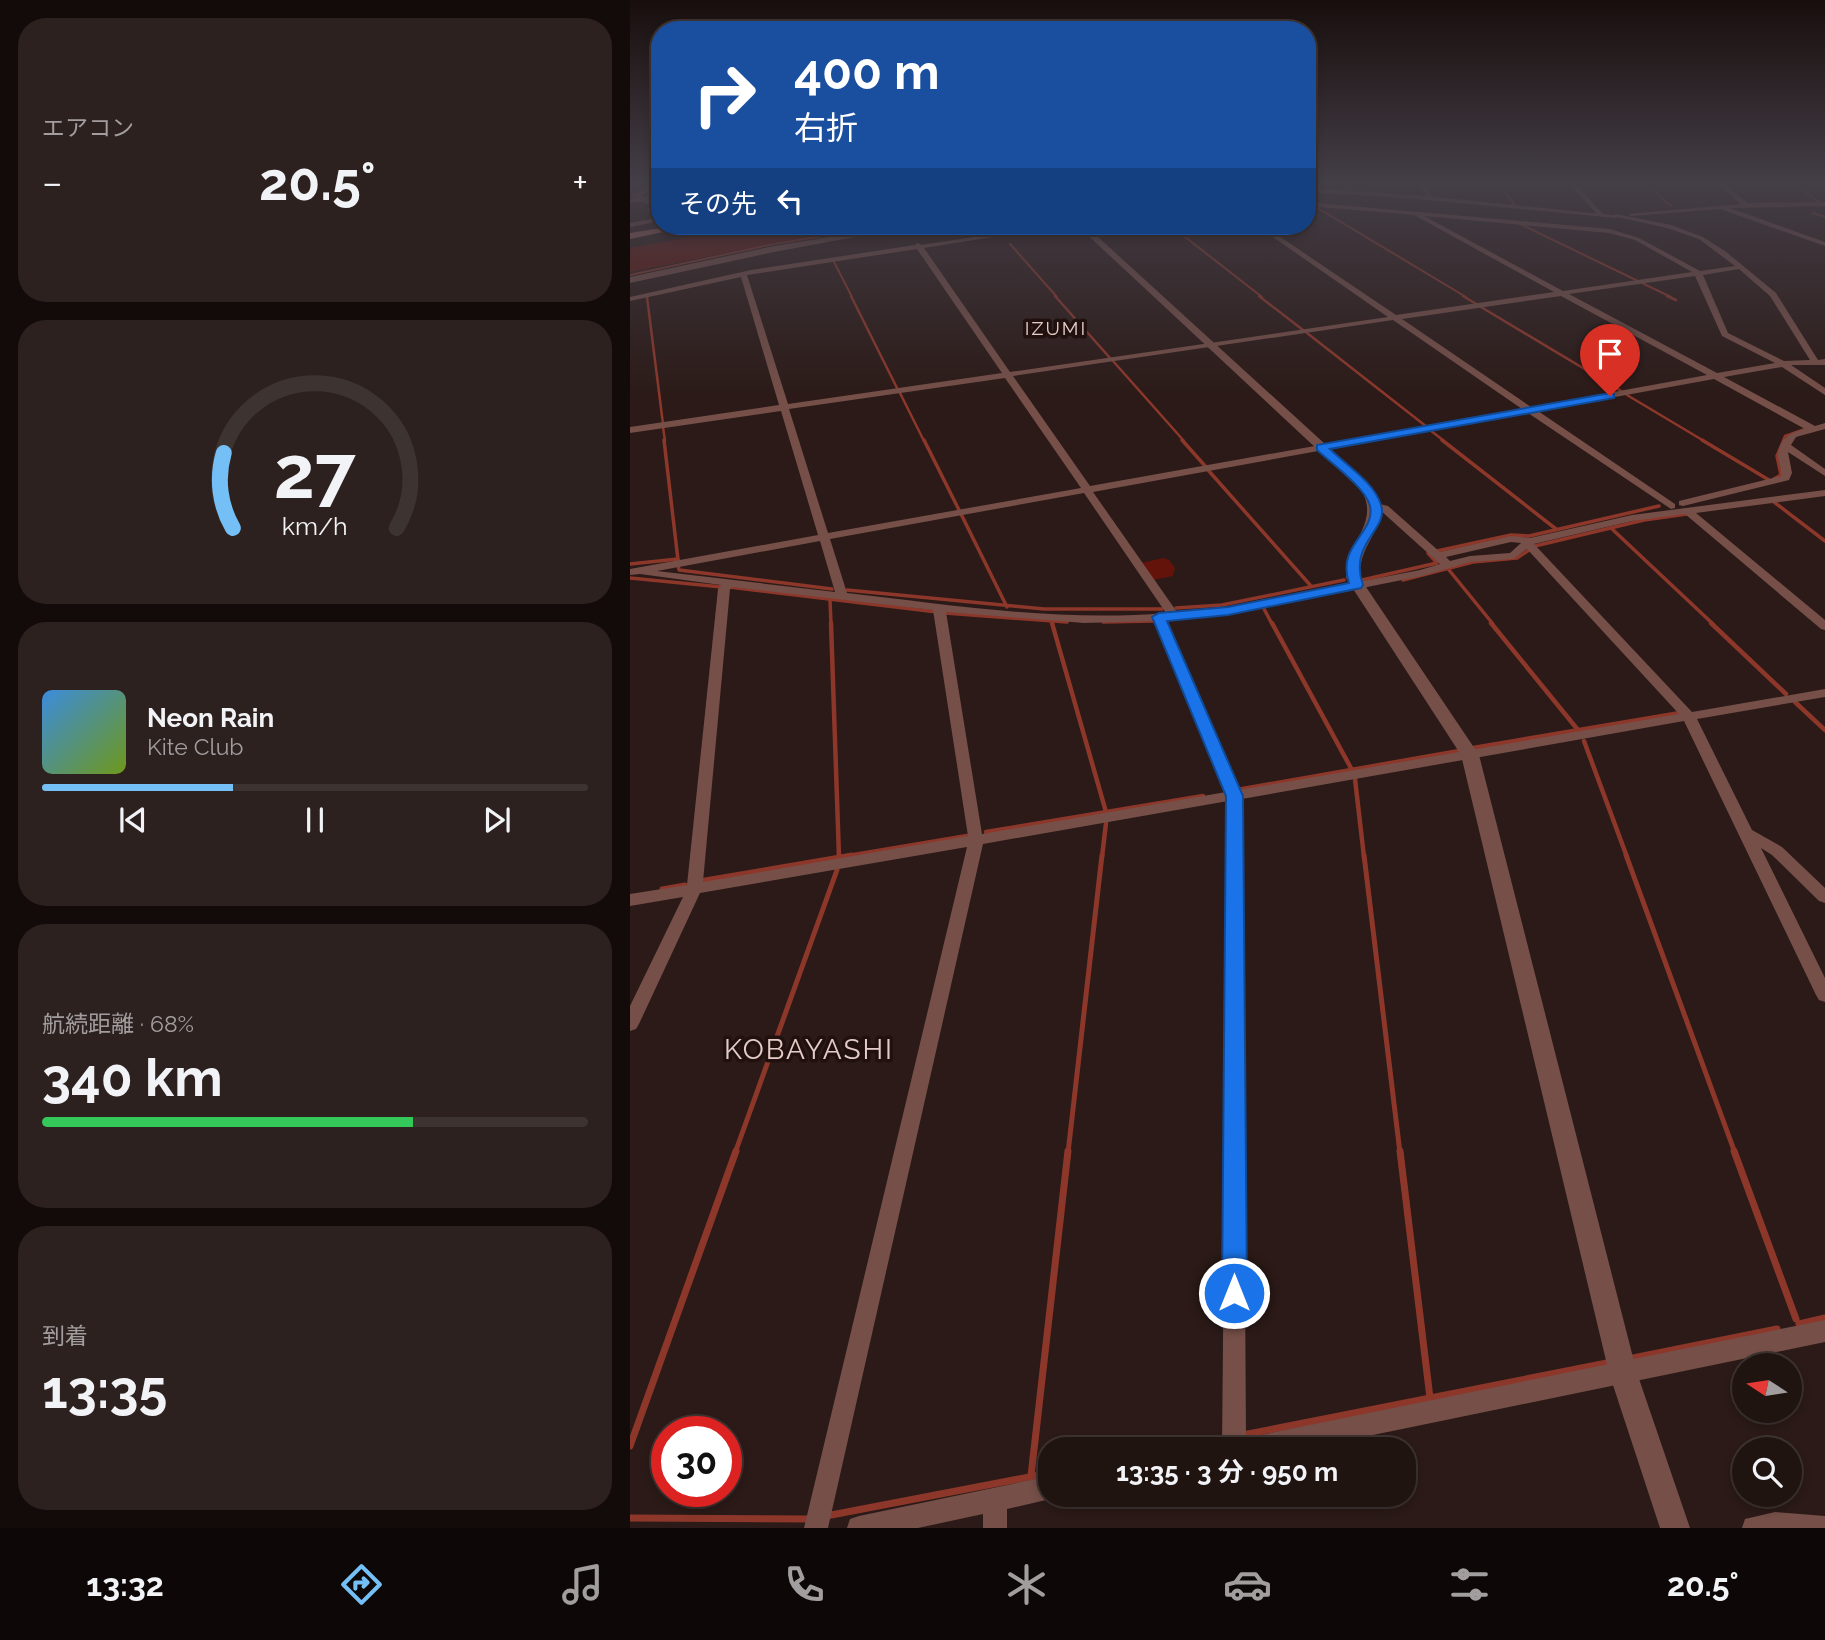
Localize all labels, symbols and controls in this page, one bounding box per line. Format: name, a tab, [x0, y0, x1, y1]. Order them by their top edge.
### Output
text: 400 m	[794, 43, 940, 100]
icon: right	[679, 49, 770, 140]
text: 右折	[794, 109, 858, 146]
text: エアコン	[42, 114, 134, 141]
text: 20.5°	[259, 151, 376, 212]
text: −	[42, 160, 62, 205]
text: +	[572, 160, 588, 205]
icon: left	[771, 182, 809, 220]
text: その先	[679, 189, 757, 219]
district label: IZUMI	[1025, 317, 1087, 339]
pin	[1580, 324, 1640, 396]
icon: arrive	[1591, 335, 1629, 373]
text: 27	[274, 430, 356, 515]
text: km/h	[282, 511, 348, 541]
text: Neon Rain	[147, 703, 274, 733]
text: Kite Club	[147, 733, 244, 760]
icon: previous	[114, 801, 152, 839]
icon: pause	[296, 801, 334, 839]
icon: next	[478, 801, 516, 839]
text: 航続距離 · 68%	[42, 1010, 194, 1037]
district label: KOBAYASHI	[724, 1033, 894, 1066]
text: 340 km	[42, 1047, 223, 1108]
position arrow	[1197, 1256, 1271, 1330]
text: 到着	[42, 1322, 88, 1349]
north arrow	[1732, 1353, 1802, 1423]
map controls	[1732, 1353, 1802, 1507]
text: 13:35	[42, 1359, 167, 1420]
speed limit sign: 30	[651, 1416, 742, 1507]
button: search	[1732, 1437, 1802, 1507]
text: 13:35 · 3 分 · 950 m	[1116, 1457, 1338, 1487]
icon: directions	[337, 1560, 386, 1609]
icon: music	[558, 1560, 607, 1609]
icon: phone	[780, 1560, 829, 1609]
icon: climate	[1002, 1560, 1051, 1609]
icon: car	[1223, 1560, 1272, 1609]
icon: filters	[1445, 1560, 1494, 1609]
text: 13:32	[86, 1566, 164, 1603]
text: 20.5°	[1667, 1566, 1739, 1603]

